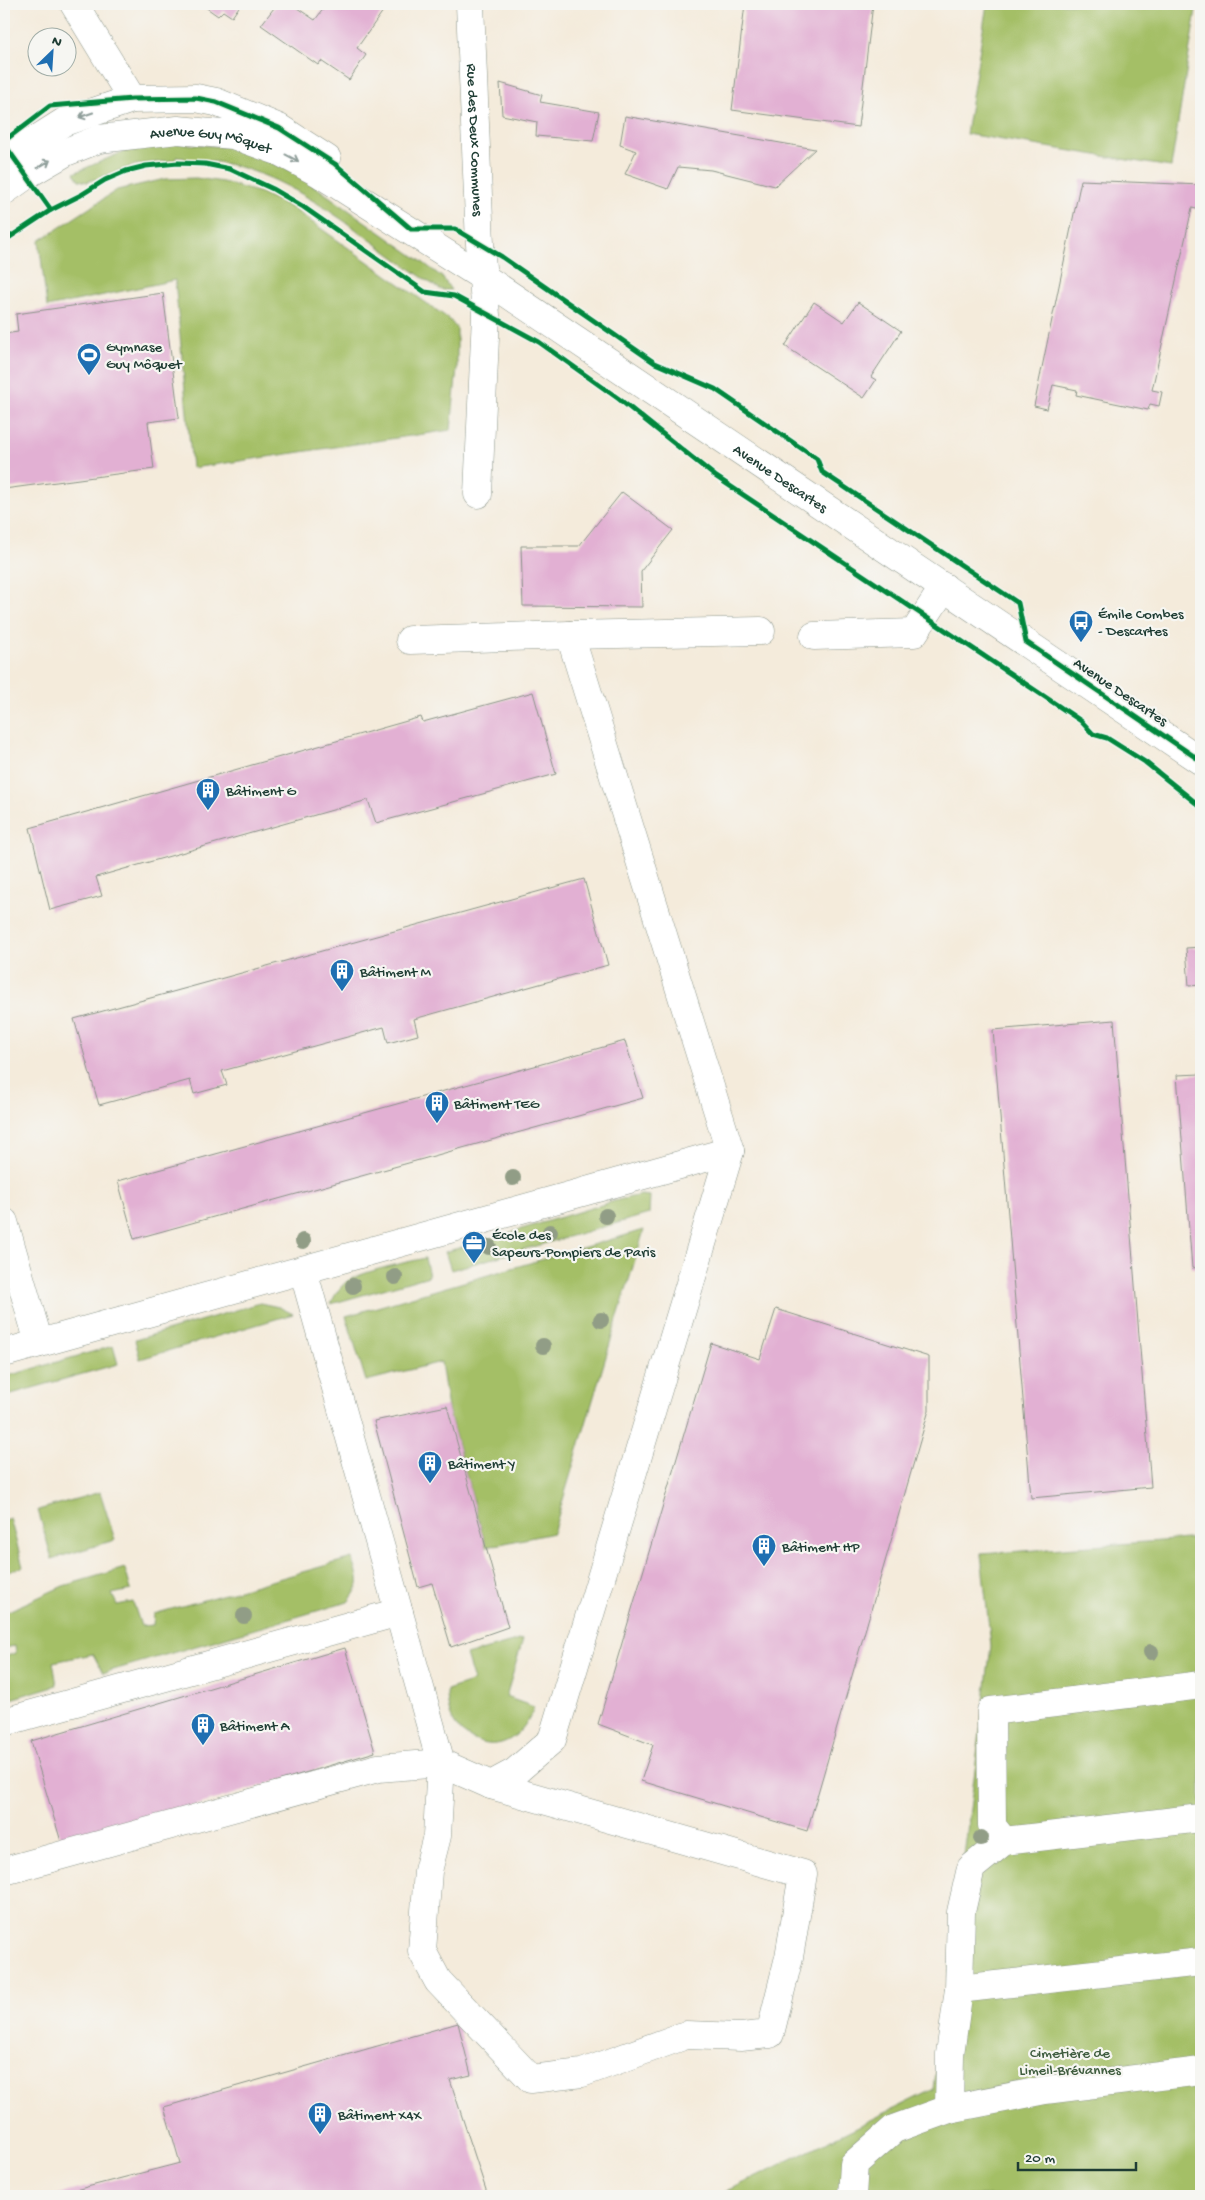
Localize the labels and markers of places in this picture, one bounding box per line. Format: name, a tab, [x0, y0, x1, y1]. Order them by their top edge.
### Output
place label: Gymnase Guy Môquet	[106, 339, 183, 374]
sports icon: Gymnase Guy Môquet	[76, 342, 102, 376]
place label: Émile Combes - Descartes	[1098, 606, 1184, 641]
bus stop icon: Émile Combes - Descartes	[1068, 609, 1094, 643]
building icon: Bâtiment G	[195, 777, 221, 811]
place label: Bâtiment G	[225, 783, 297, 801]
building icon: Bâtiment M	[329, 958, 355, 992]
place label: Bâtiment M	[359, 964, 432, 982]
building icon: Bâtiment TEG	[424, 1090, 450, 1124]
place label: Bâtiment TEG	[453, 1096, 540, 1114]
place label: École des Sapeurs-Pompiers de Paris	[492, 1227, 656, 1262]
office icon: École des Sapeurs-Pompiers de Paris	[461, 1230, 487, 1264]
building icon: Bâtiment Y	[417, 1450, 443, 1484]
place label: Bâtiment Y	[447, 1456, 516, 1474]
building icon: Bâtiment HP	[751, 1533, 777, 1567]
place label: Bâtiment HP	[781, 1539, 860, 1557]
building icon: Bâtiment A	[190, 1712, 216, 1746]
place label: Bâtiment A	[219, 1718, 291, 1736]
building icon: Bâtiment X4X	[307, 2101, 333, 2135]
place label: Bâtiment X4X	[337, 2107, 423, 2125]

